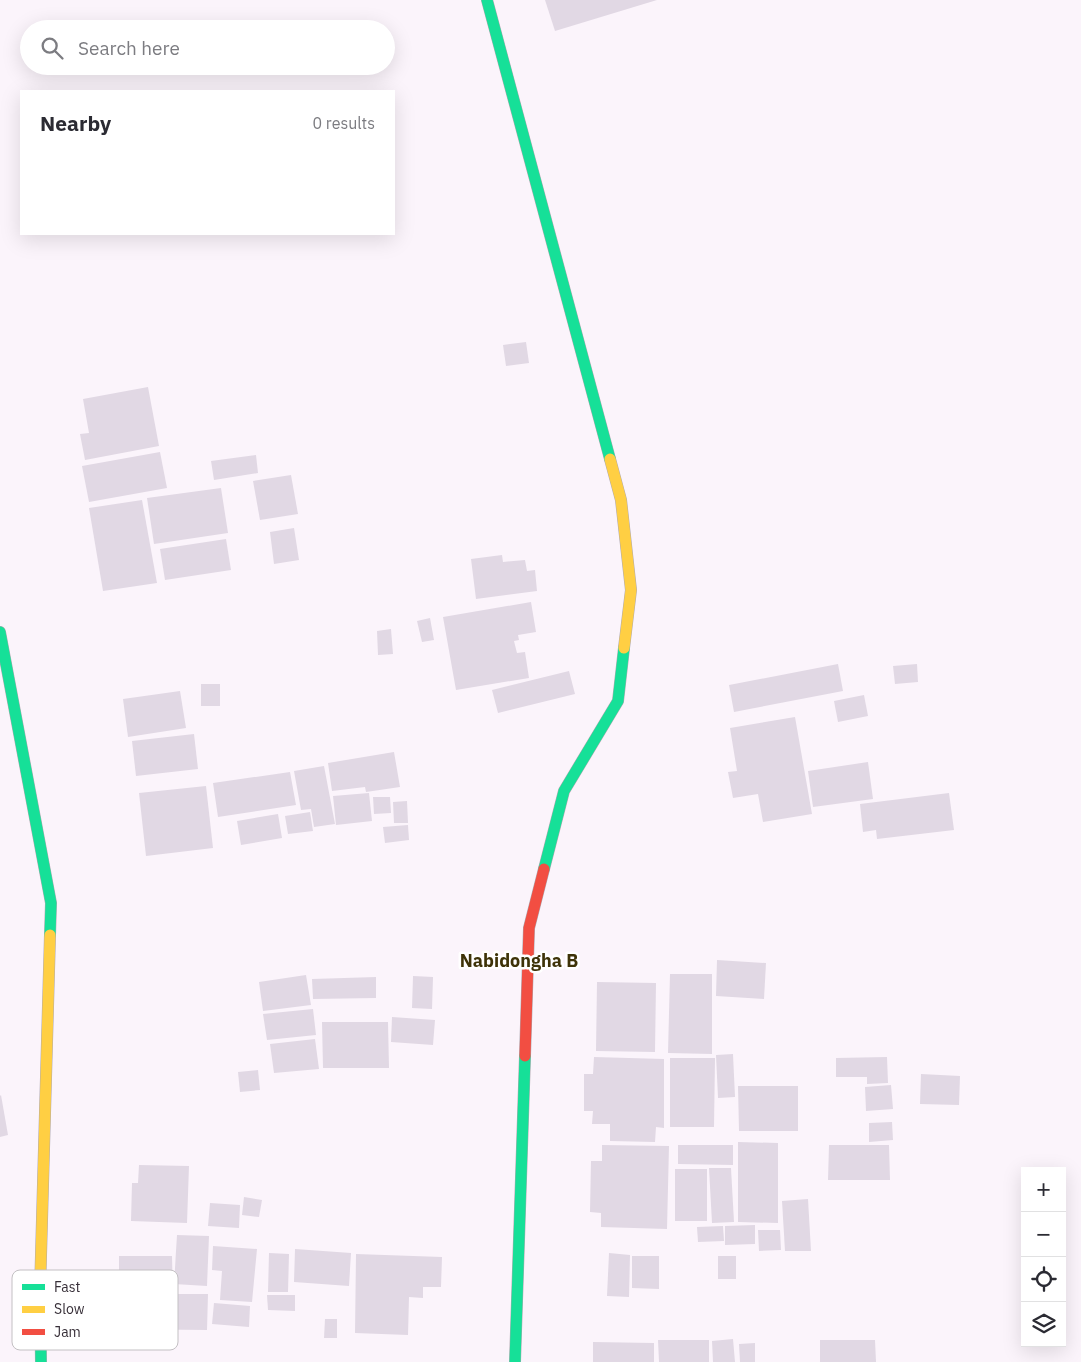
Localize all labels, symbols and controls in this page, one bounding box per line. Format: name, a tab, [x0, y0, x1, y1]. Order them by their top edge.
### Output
search box	[20, 20, 395, 75]
icon: search	[38, 34, 66, 62]
text: Search here	[78, 36, 180, 60]
text: Nearby	[40, 109, 111, 137]
text: 0 results	[312, 113, 375, 133]
district label: Nabidongha B	[460, 949, 578, 972]
map controls	[1021, 1167, 1066, 1347]
button: +	[1021, 1167, 1066, 1212]
button: −	[1021, 1212, 1066, 1257]
button: locate	[1021, 1257, 1066, 1302]
legend	[12, 1270, 178, 1350]
text: Fast	[54, 1278, 80, 1296]
text: Slow	[54, 1300, 85, 1318]
button: layers	[1021, 1302, 1066, 1347]
text: Jam	[54, 1323, 81, 1341]

